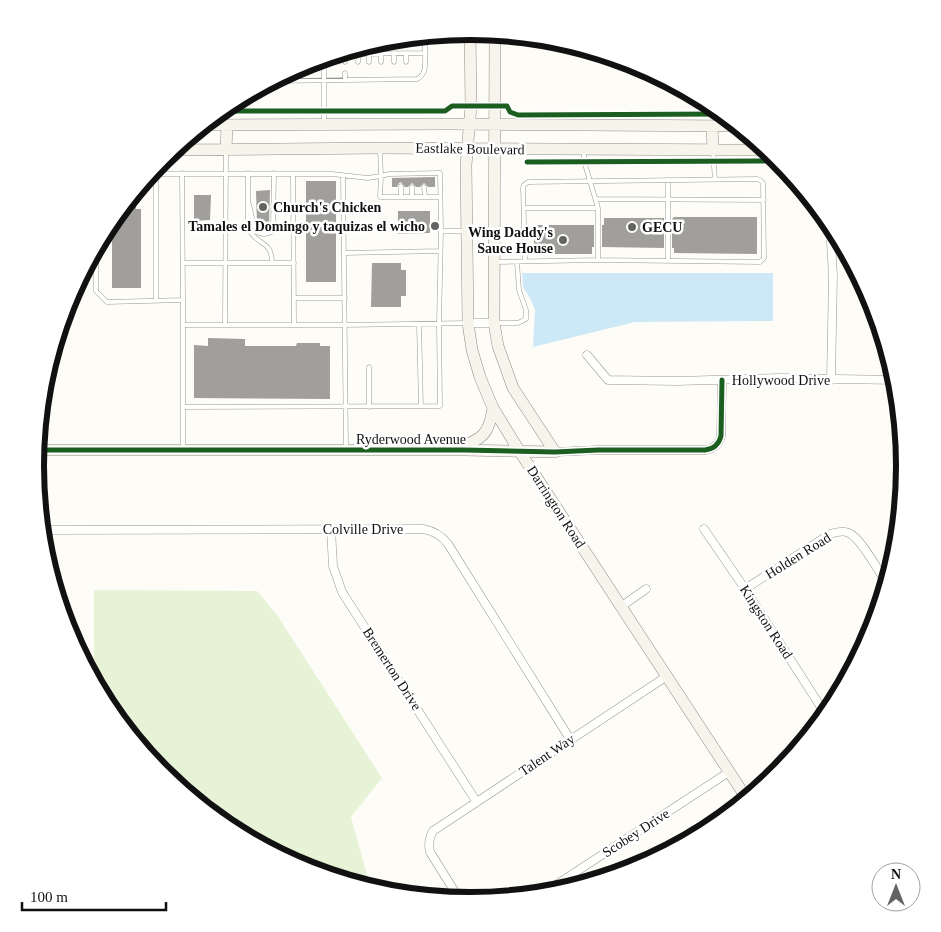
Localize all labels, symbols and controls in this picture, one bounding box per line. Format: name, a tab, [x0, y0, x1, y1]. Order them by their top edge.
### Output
street label: Eastlake Boulevard	[415, 141, 525, 157]
place label: Church's Chicken	[273, 200, 381, 215]
marker: Church's Chicken	[257, 201, 269, 213]
place label: Tamales el Domingo y taquizas el wicho	[188, 219, 425, 234]
marker: Tamales el Domingo y taquizas el wicho	[429, 220, 441, 232]
place label: GECU	[642, 220, 682, 235]
marker: GECU	[626, 221, 638, 233]
place label: Wing Daddy's Sauce House	[468, 225, 554, 256]
marker: Wing Daddy's Sauce House	[557, 234, 569, 246]
street label: Hollywood Drive	[732, 373, 830, 388]
street label: Ryderwood Avenue	[356, 432, 466, 447]
street label: Darrington Road	[524, 463, 588, 551]
street label: Colville Drive	[323, 522, 403, 537]
street label: Holden Road	[763, 530, 833, 582]
street label: Kingston Road	[737, 583, 795, 661]
street label: Bremerton Drive	[360, 625, 424, 713]
street label: Talent Way	[517, 731, 577, 779]
street label: Scobey Drive	[600, 806, 672, 860]
north arrow	[871, 862, 921, 912]
text: N	[891, 867, 901, 882]
scale bar	[22, 880, 166, 912]
text: 100 m	[30, 889, 68, 905]

